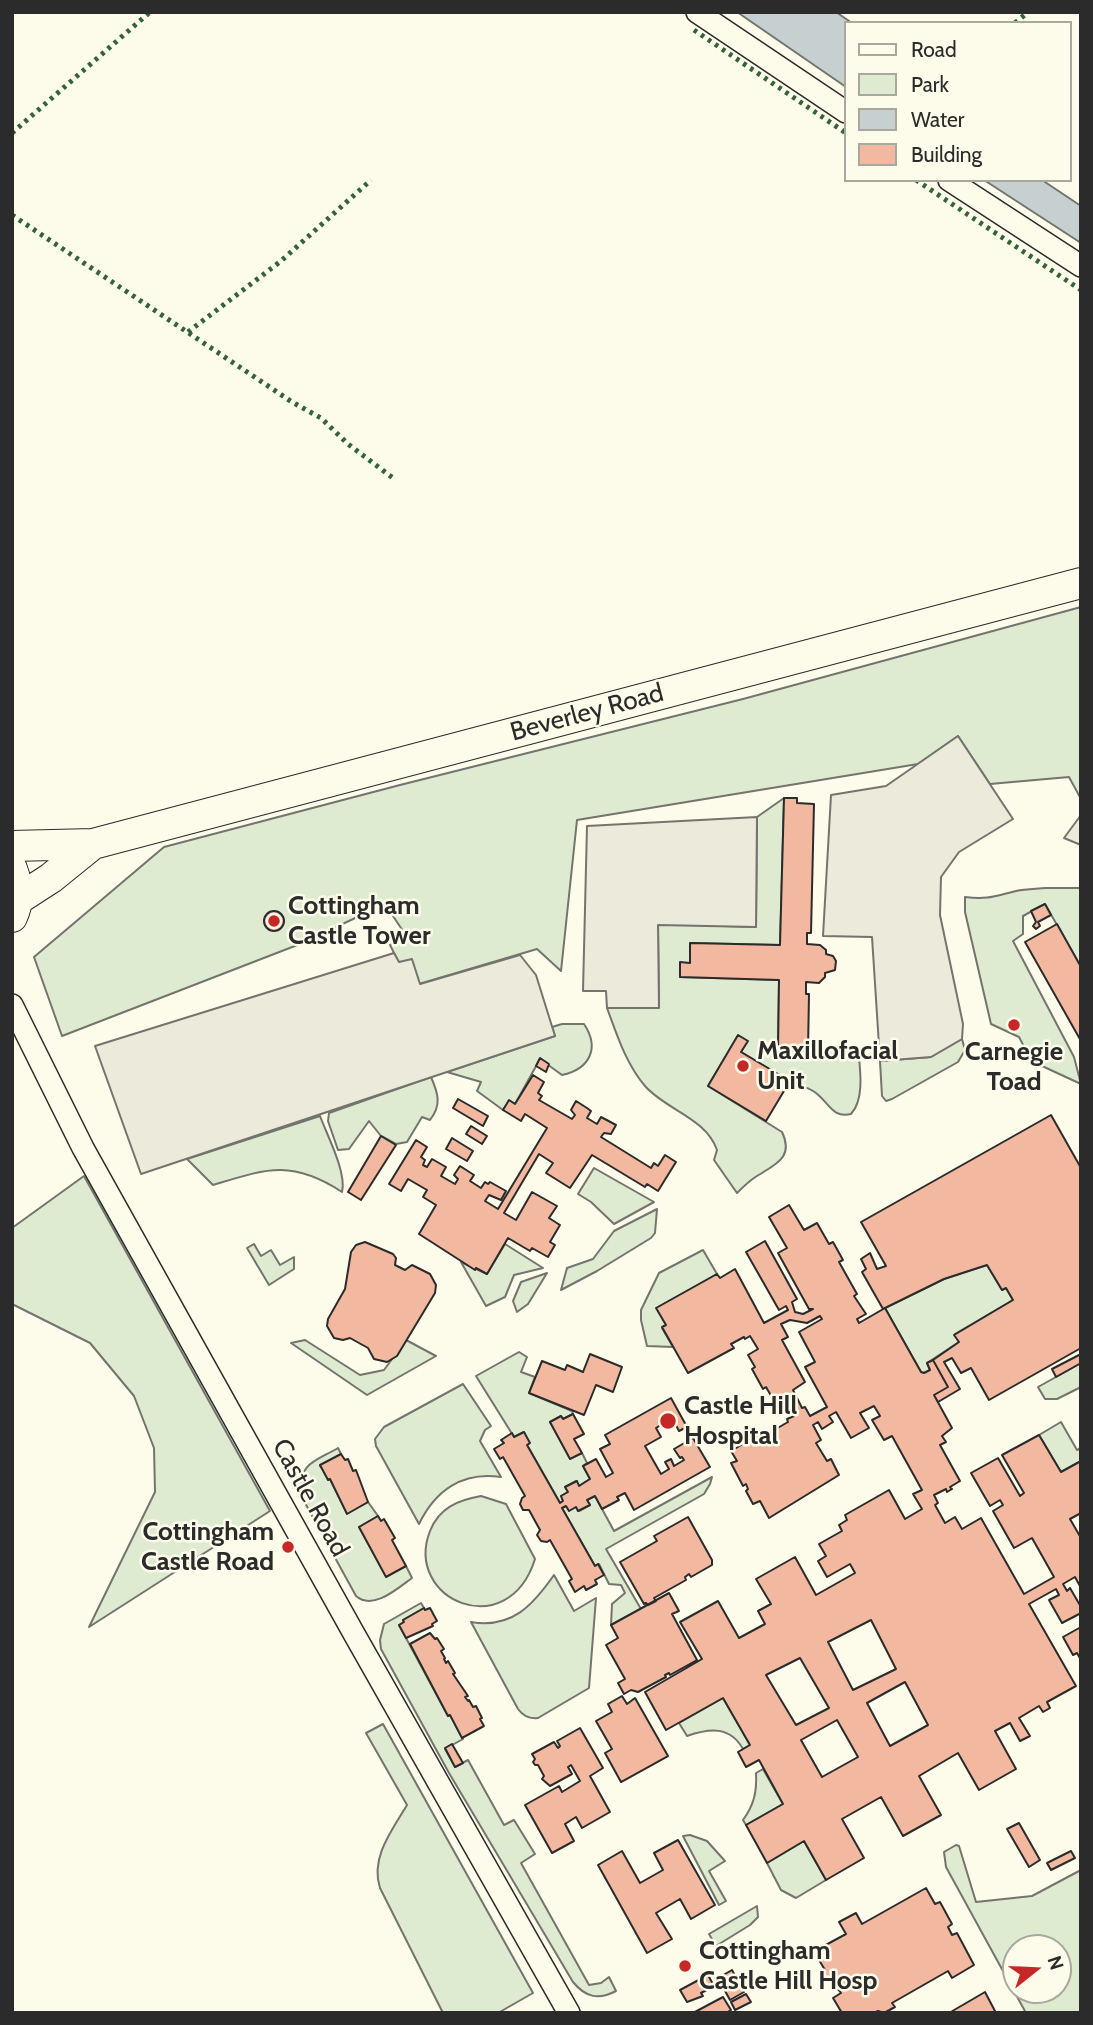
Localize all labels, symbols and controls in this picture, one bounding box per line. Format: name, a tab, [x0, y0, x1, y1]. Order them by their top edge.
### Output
legend	[844, 21, 1072, 182]
text: Road	[911, 37, 957, 62]
text: Park	[911, 72, 949, 97]
text: Water	[911, 107, 964, 132]
text: Building	[911, 142, 982, 167]
street label: Beverley Road	[507, 678, 667, 748]
place label: Cottingham Castle Tower	[288, 890, 431, 951]
marker: Cottingham Castle Tower	[266, 913, 282, 929]
marker: Carnegie Toad	[1006, 1017, 1022, 1033]
place label: Maxillofacial Unit	[757, 1035, 898, 1096]
place label: Carnegie Toad	[965, 1036, 1063, 1098]
marker: Maxillofacial Unit	[735, 1058, 751, 1074]
place label: Castle Hill Hospital	[684, 1390, 797, 1452]
marker: Castle Hill Hospital	[658, 1411, 678, 1431]
street label: Castle Road	[265, 1434, 355, 1562]
place label: Cottingham Castle Road	[141, 1516, 274, 1578]
marker: Cottingham Castle Road	[280, 1539, 296, 1555]
north arrow	[1002, 1934, 1072, 2004]
place label: Cottingham Castle Hill Hosp	[699, 1935, 877, 1996]
text: N	[1043, 1953, 1069, 1973]
marker: Cottingham Castle Hill Hosp	[677, 1958, 693, 1974]

